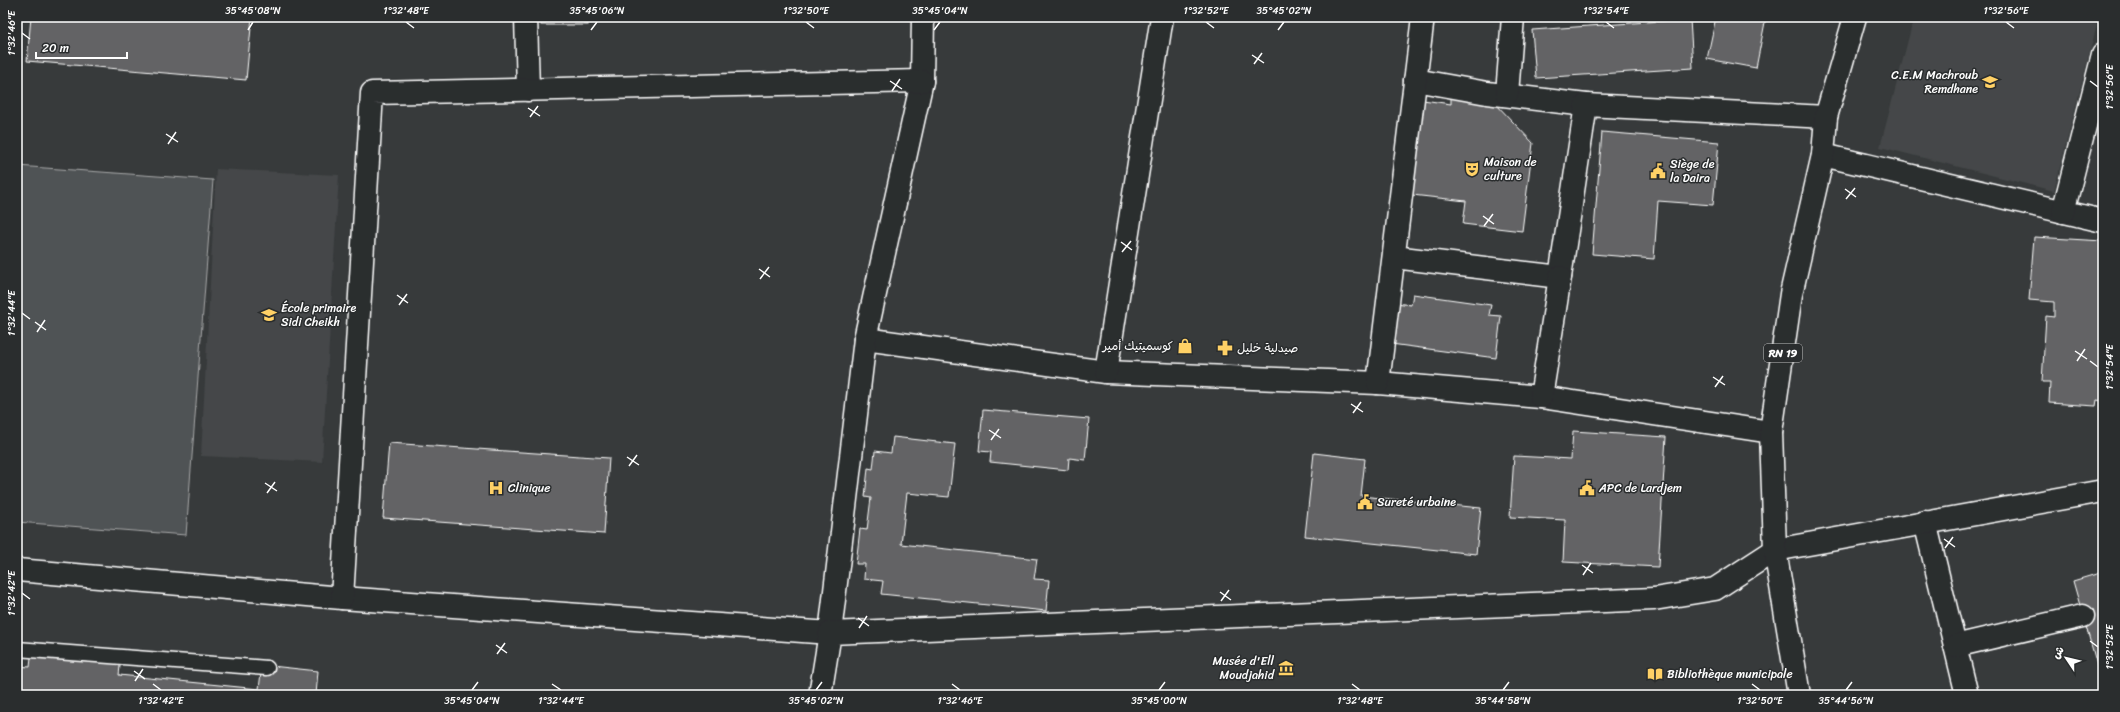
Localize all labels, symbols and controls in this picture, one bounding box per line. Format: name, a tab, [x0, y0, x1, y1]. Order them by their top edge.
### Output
text: 35°45'08"N	[225, 2, 281, 20]
text: 1°32'48"E	[383, 2, 430, 20]
text: 35°45'06"N	[569, 2, 625, 20]
text: 1°32'50"E	[783, 2, 830, 20]
text: 35°45'04"N	[912, 2, 968, 20]
text: 1°32'52"E	[1183, 2, 1230, 20]
text: 35°45'02"N	[1256, 2, 1312, 20]
text: 1°32'54"E	[1583, 2, 1630, 20]
text: 1°32'56"E	[1983, 2, 2030, 20]
text: 1°32'46"E	[3, 9, 21, 56]
scale bar	[36, 34, 127, 60]
text: 20 m	[42, 37, 69, 59]
text: 1°32'56"E	[2101, 63, 2119, 110]
place label: C.E.M Machroub Remdhane	[1891, 64, 1978, 100]
school or university icon: C.E.M Machroub Remdhane	[1981, 73, 1999, 91]
place label: Maison de culture	[1484, 151, 1537, 187]
place label: Siège de la Daira	[1670, 153, 1715, 189]
theatre icon: Maison de culture	[1463, 160, 1481, 178]
public building icon: Siège de la Daira	[1649, 162, 1667, 180]
text: 1°32'44"E	[3, 289, 21, 336]
place label: École primaire Sidi Cheikh	[281, 297, 356, 333]
school or university icon: École primaire Sidi Cheikh	[260, 306, 278, 324]
place label: كوسميتيك أمير	[1102, 335, 1173, 357]
shop icon: كوسميتيك أمير	[1176, 337, 1194, 355]
place label: صيدلية خليل	[1237, 337, 1298, 359]
pharmacy icon: صيدلية خليل	[1216, 339, 1234, 357]
text: 1°32'54"E	[2101, 343, 2119, 390]
road number: RN 19	[1764, 344, 1802, 362]
place label: Clinique	[508, 477, 550, 499]
place label: APC de Lardjem	[1598, 477, 1682, 499]
hospital icon: Clinique	[487, 479, 505, 497]
public building icon: APC de Lardjem	[1578, 479, 1596, 497]
place label: Sureté urbaine	[1377, 491, 1456, 513]
public building icon: Sureté urbaine	[1356, 493, 1374, 511]
text: 1°32'42"E	[3, 569, 21, 616]
text: 1°32'52"E	[2101, 623, 2119, 670]
north arrow	[2046, 638, 2086, 678]
text: ش	[2047, 642, 2069, 663]
place label: Musée d'Ell Moudjahid	[1212, 650, 1276, 686]
museum icon: Musée d'Ell Moudjahid	[1277, 659, 1295, 677]
place label: Bibliothèque municipale	[1667, 663, 1793, 685]
library icon: Bibliothèque municipale	[1646, 665, 1664, 683]
text: 1°32'42"E	[138, 692, 185, 710]
text: 35°45'04"N	[444, 692, 500, 710]
text: 1°32'44"E	[538, 692, 585, 710]
text: 35°45'02"N	[788, 692, 844, 710]
text: 1°32'46"E	[937, 692, 984, 710]
text: 35°45'00"N	[1131, 692, 1187, 710]
text: 1°32'48"E	[1337, 692, 1384, 710]
text: 35°44'58"N	[1475, 692, 1531, 710]
text: 1°32'50"E	[1737, 692, 1784, 710]
text: 35°44'56"N	[1819, 692, 1874, 710]

